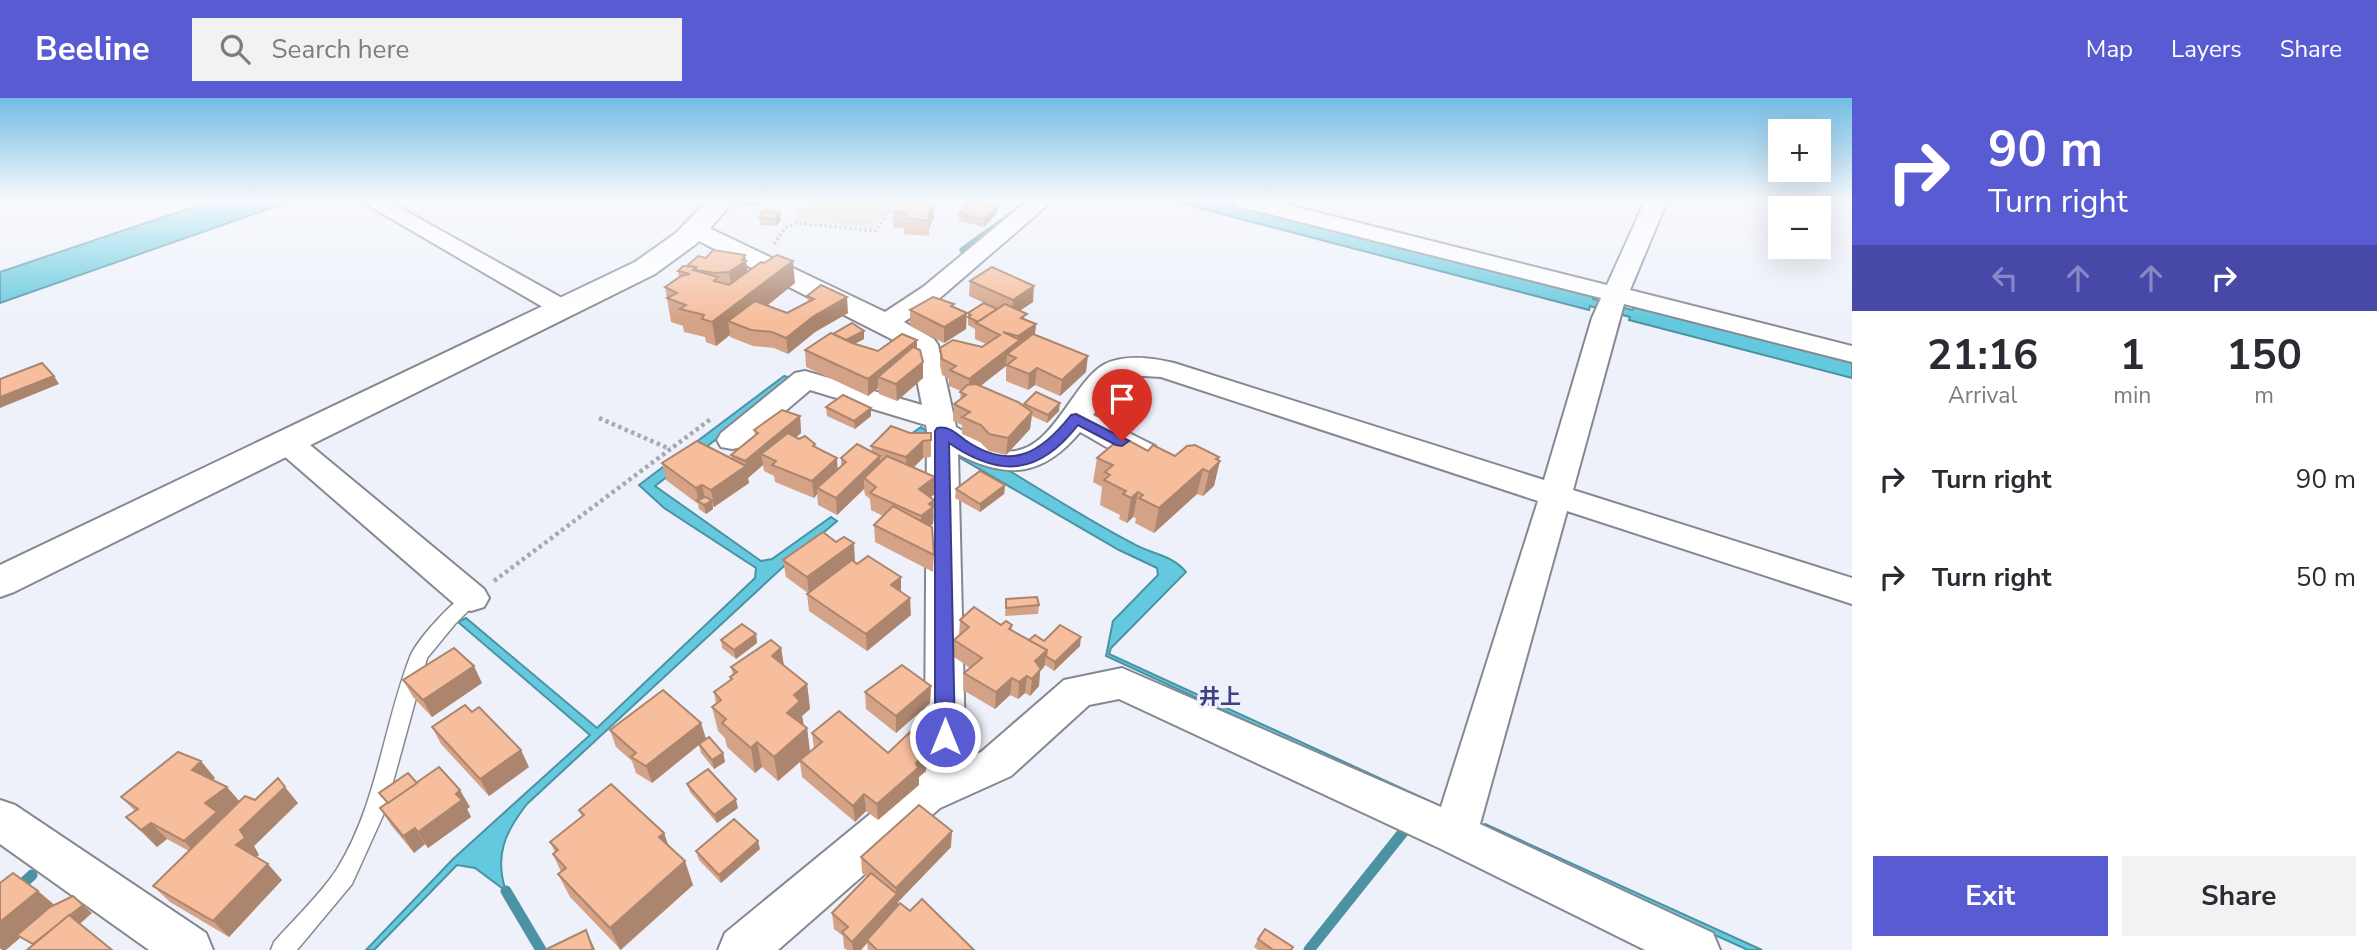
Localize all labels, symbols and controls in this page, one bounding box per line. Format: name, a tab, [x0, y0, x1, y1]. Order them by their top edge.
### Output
search box	[192, 18, 682, 81]
text: Beeline	[35, 27, 150, 72]
icon: search	[216, 30, 254, 68]
text: Search here	[272, 32, 409, 67]
text: Map	[2086, 33, 2133, 65]
text: Layers	[2171, 33, 2242, 65]
text: Share	[2280, 33, 2342, 65]
text: 90 m	[1988, 116, 2103, 183]
map controls	[1768, 119, 1831, 259]
button: +	[1768, 119, 1831, 182]
icon: right	[1873, 126, 1964, 217]
text: Turn right	[1988, 180, 2128, 223]
button: −	[1768, 196, 1831, 259]
icon: left	[1986, 259, 2024, 297]
icon: ahead	[2059, 259, 2097, 297]
icon: ahead	[2132, 259, 2170, 297]
icon: right	[2205, 259, 2243, 297]
text: 21:16	[1927, 327, 2038, 384]
text: 1	[2120, 327, 2145, 384]
text: 150	[2226, 327, 2302, 384]
pin	[1092, 369, 1152, 441]
icon: arrive	[1103, 380, 1141, 418]
text: Arrival	[1948, 380, 2017, 411]
text: min	[2113, 380, 2151, 411]
text: m	[2254, 380, 2274, 411]
icon: right	[1873, 460, 1911, 498]
text: Turn right	[1932, 462, 2051, 497]
text: 90 m	[2296, 462, 2356, 497]
icon: right	[1873, 558, 1911, 596]
text: Turn right	[1932, 560, 2051, 595]
text: 50 m	[2296, 560, 2356, 595]
district label: 井上	[1199, 683, 1241, 711]
position arrow	[908, 700, 982, 774]
button: Exit	[1873, 856, 2108, 936]
button: Share	[2122, 856, 2356, 936]

